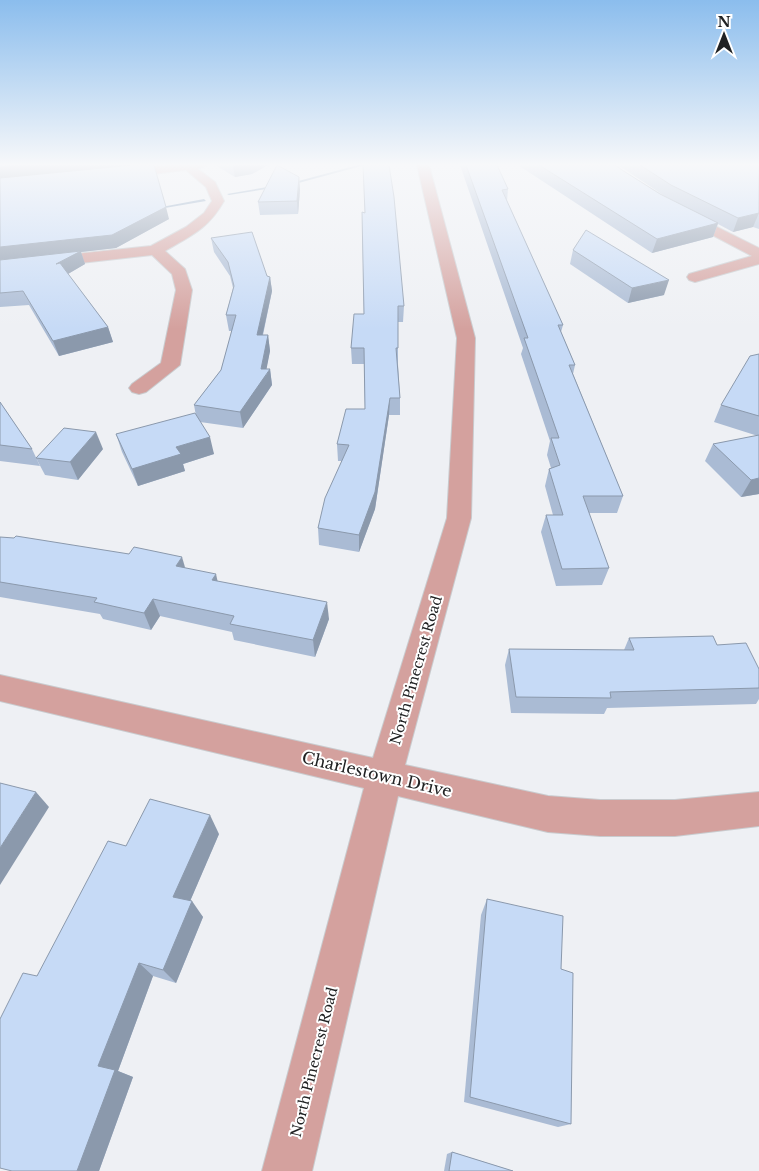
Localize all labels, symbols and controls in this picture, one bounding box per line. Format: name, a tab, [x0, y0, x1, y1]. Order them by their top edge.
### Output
north arrow	[699, 10, 749, 60]
text: N	[717, 13, 731, 31]
street label: North Pinecrest Road	[386, 593, 446, 746]
street label: Charlestown Drive	[300, 747, 454, 801]
street label: North Pinecrest Road	[287, 985, 341, 1139]

